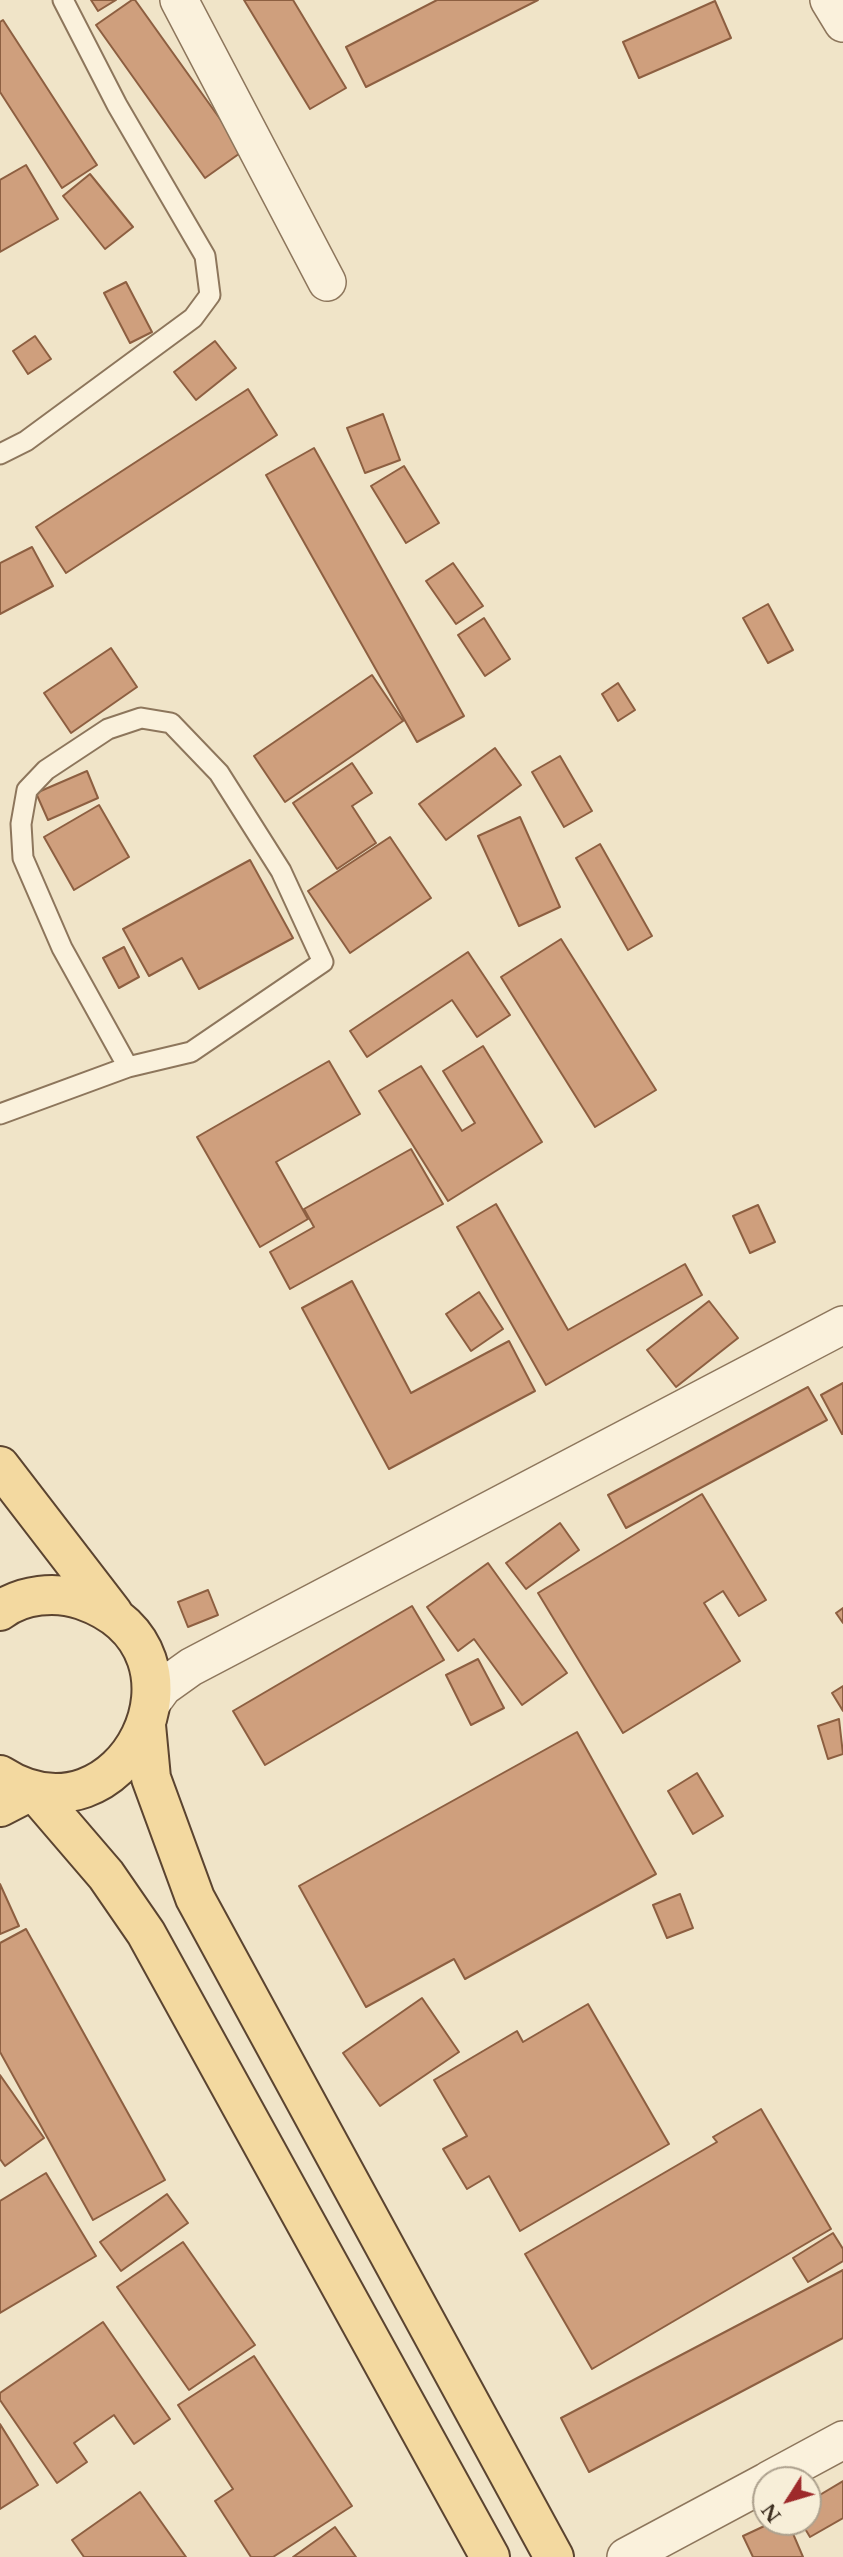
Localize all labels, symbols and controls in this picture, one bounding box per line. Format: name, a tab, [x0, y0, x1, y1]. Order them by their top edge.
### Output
north arrow	[752, 2466, 822, 2536]
text: N	[757, 2499, 786, 2527]

